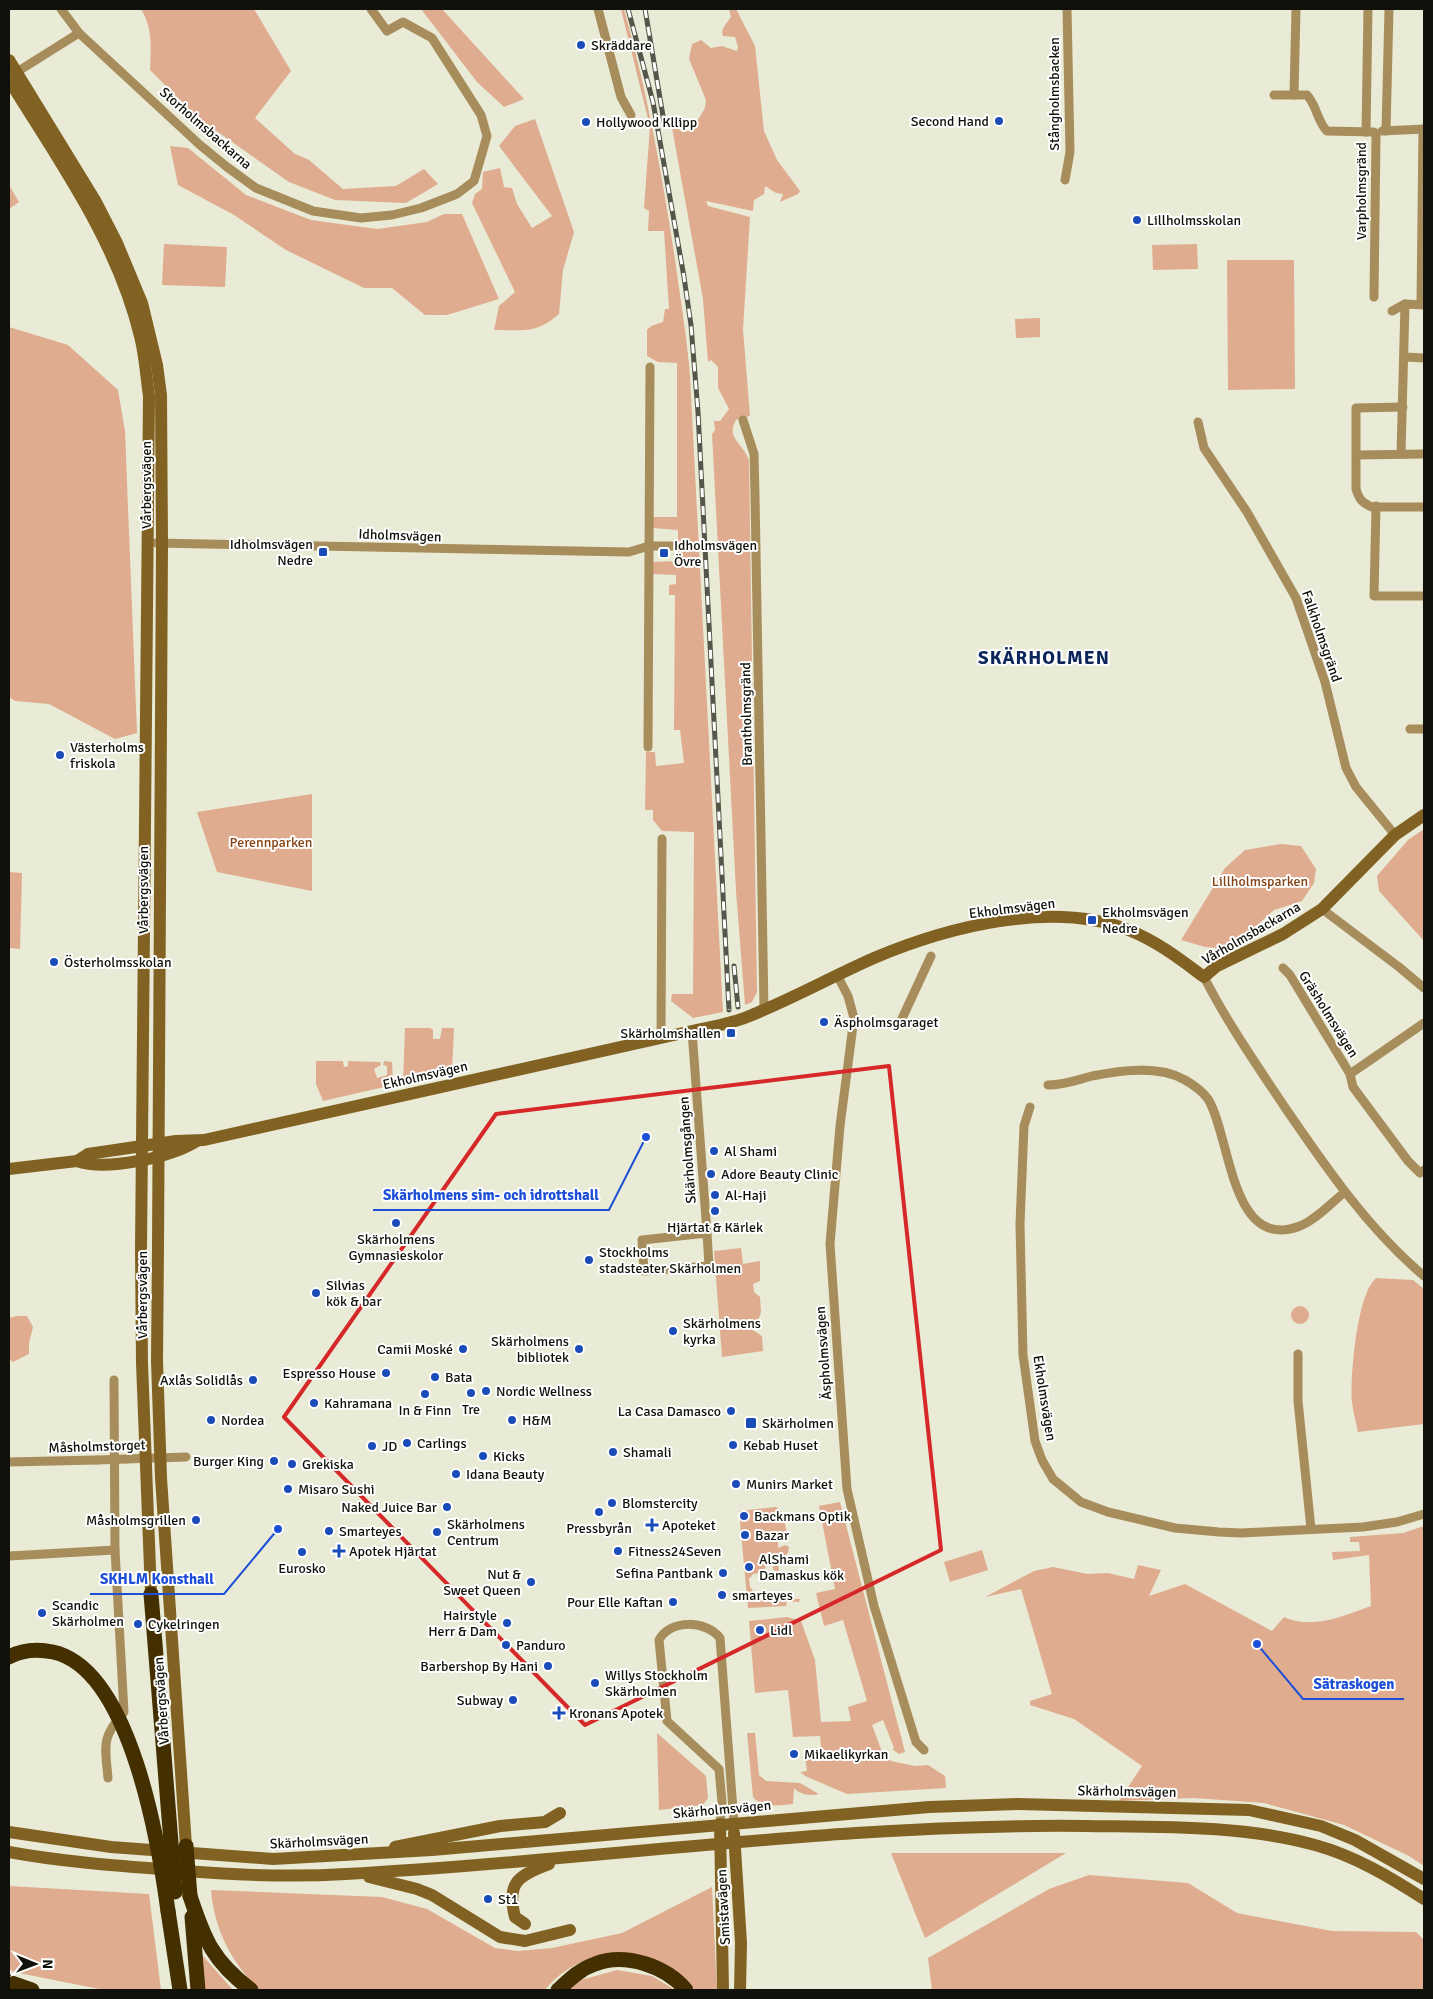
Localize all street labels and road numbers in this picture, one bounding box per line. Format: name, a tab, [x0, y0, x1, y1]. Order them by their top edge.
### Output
street label: Stångholmsbacken	[1046, 37, 1063, 151]
street label: Storholmsbackarna	[156, 84, 255, 173]
street label: Varpholmsgränd	[1353, 142, 1370, 240]
street label: Vårbergsvägen	[138, 441, 155, 529]
street label: Idholmsvägen	[358, 526, 442, 545]
street label: Falkholmsgränd	[1298, 588, 1345, 684]
street label: Brantholmsgränd	[737, 662, 756, 766]
street label: Vårbergsvägen	[135, 846, 152, 934]
street label: Ekholmsvägen	[968, 895, 1056, 922]
street label: Vårholmsbackarna	[1199, 898, 1304, 969]
street label: Gräsholmsvägen	[1295, 968, 1362, 1061]
street label: Ekholmsvägen	[381, 1057, 469, 1094]
street label: Skärholmsgången	[675, 1096, 700, 1204]
street label: Vårbergsvägen	[134, 1251, 151, 1339]
street label: Äspholmsvägen	[812, 1306, 835, 1400]
street label: Ekholmsvägen	[1029, 1354, 1060, 1442]
street label: Måsholmstorget	[48, 1436, 146, 1457]
street label: Vårbergsvägen	[150, 1656, 173, 1746]
street label: Skärholmsvägen	[1077, 1782, 1177, 1801]
street label: Skärholmsvägen	[672, 1797, 772, 1822]
street label: Skärholmsvägen	[269, 1830, 369, 1853]
street label: Smistavägen	[713, 1869, 734, 1945]

